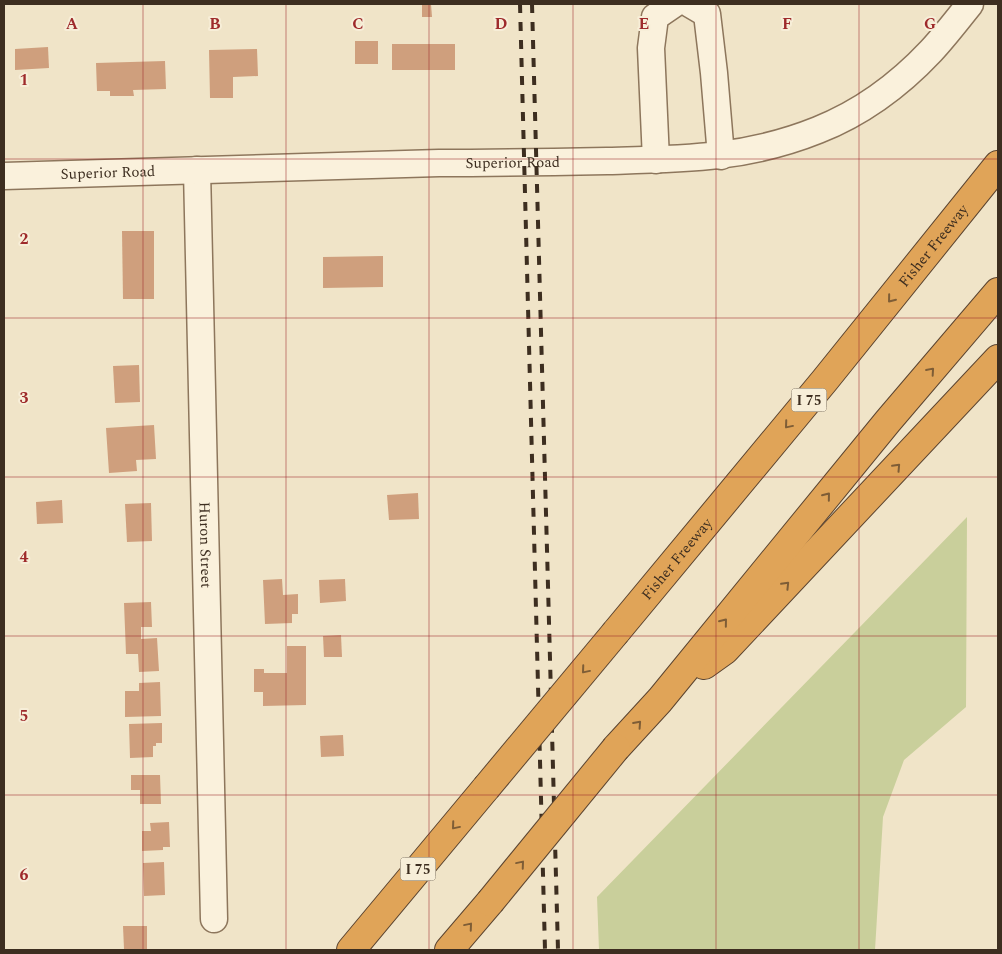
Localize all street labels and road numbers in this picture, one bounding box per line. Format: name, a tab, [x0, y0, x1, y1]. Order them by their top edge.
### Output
street label: Superior Road	[465, 151, 560, 175]
street label: Superior Road	[60, 160, 156, 186]
street label: Fisher Freeway	[893, 199, 975, 292]
road number: I 75	[792, 388, 826, 412]
street label: Huron Street	[193, 501, 217, 588]
street label: Fisher Freeway	[636, 512, 719, 605]
road number: I 75	[400, 858, 436, 881]

